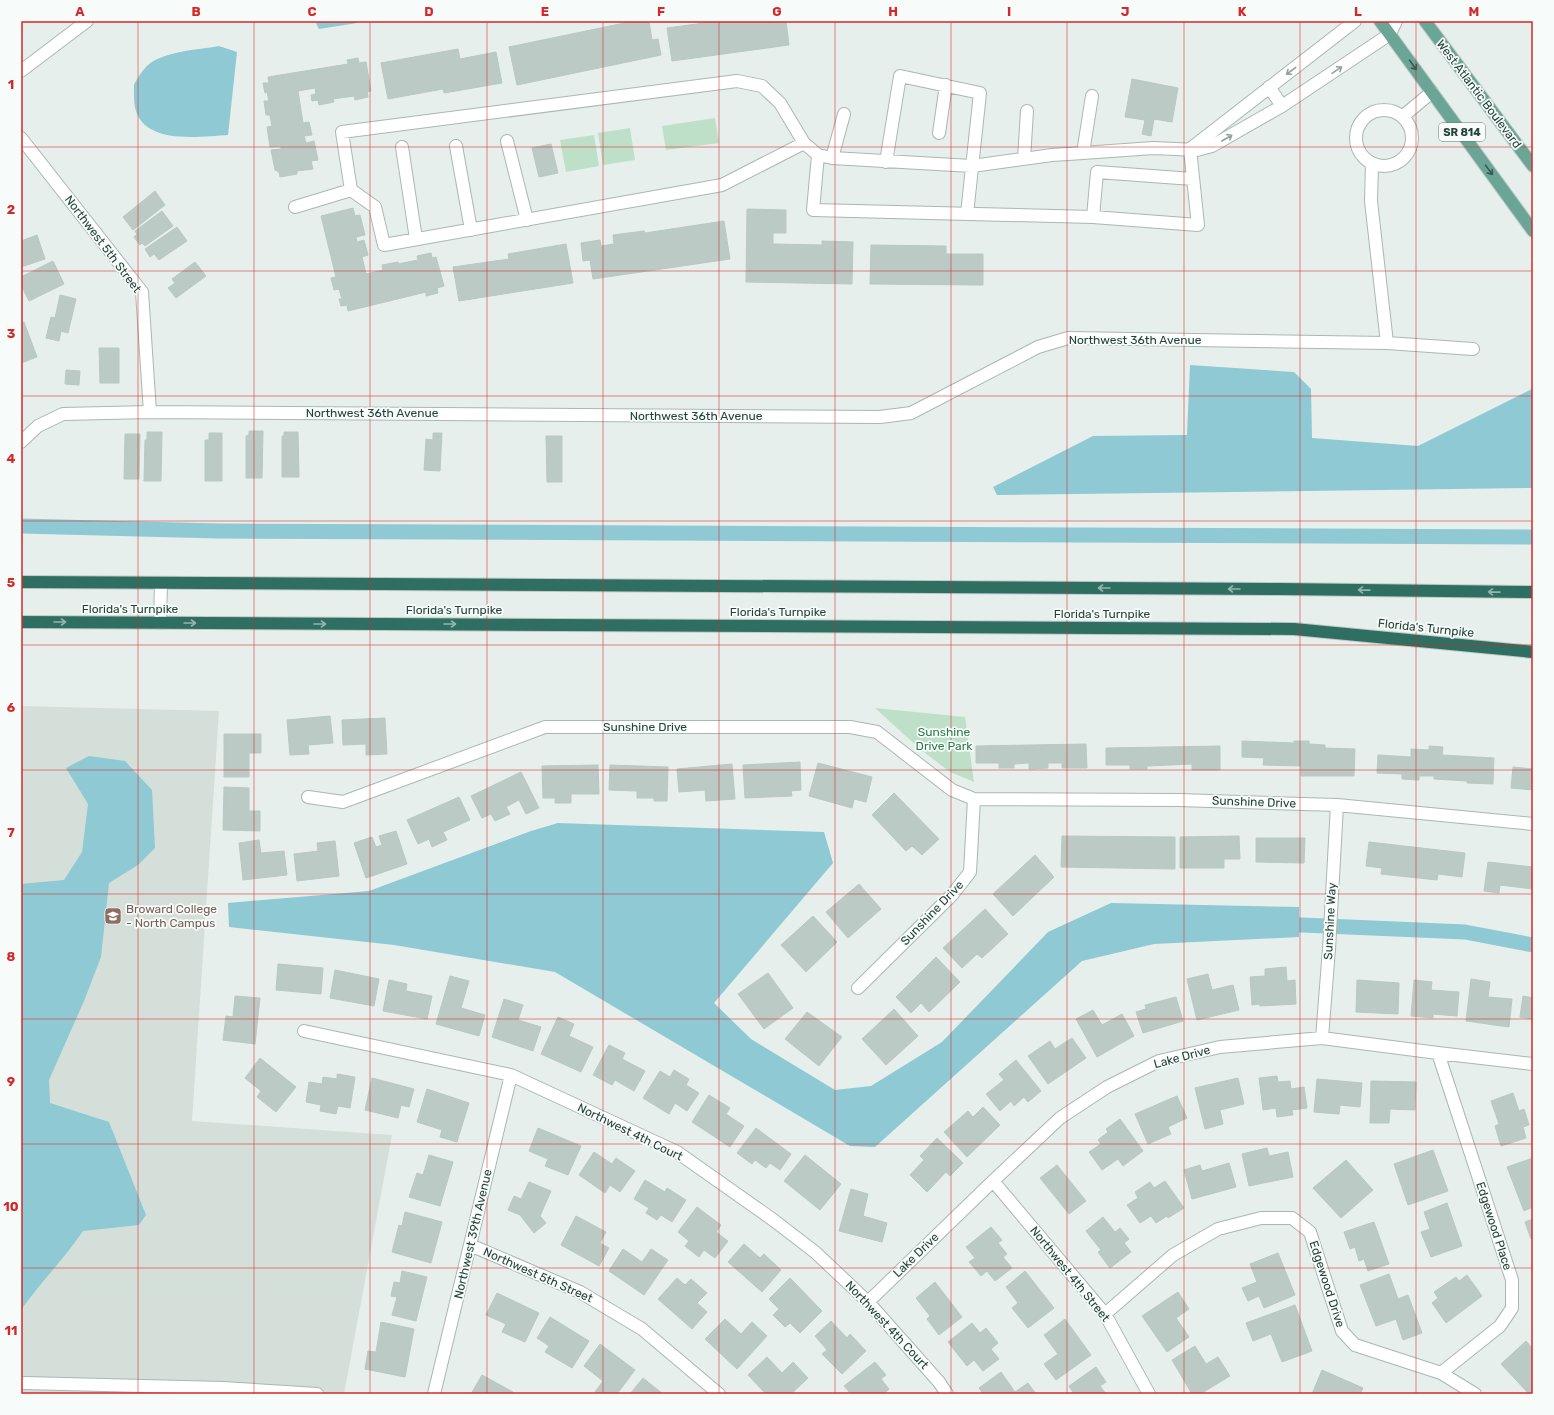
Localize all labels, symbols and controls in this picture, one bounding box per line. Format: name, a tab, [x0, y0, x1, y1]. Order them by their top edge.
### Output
text: A	[75, 4, 85, 19]
text: B	[191, 4, 201, 19]
text: C	[307, 4, 317, 19]
text: D	[424, 4, 434, 19]
text: E	[541, 4, 549, 19]
text: F	[657, 4, 665, 19]
text: G	[772, 4, 782, 19]
text: H	[888, 4, 898, 19]
text: I	[1007, 4, 1011, 19]
text: J	[1121, 4, 1129, 19]
text: K	[1238, 4, 1247, 19]
text: L	[1354, 4, 1362, 19]
text: M	[1469, 4, 1479, 19]
street label: West Atlantic Boulevard	[1434, 37, 1524, 151]
one-way arrow	[1408, 60, 1417, 71]
one-way arrow	[1331, 65, 1343, 73]
one-way arrow	[1286, 66, 1297, 75]
text: 1	[8, 77, 14, 92]
road number: SR 814	[1439, 123, 1485, 141]
one-way arrow	[1221, 134, 1233, 142]
one-way arrow	[1485, 165, 1494, 176]
street label: Northwest 5th Street	[62, 193, 144, 296]
text: 2	[7, 202, 15, 217]
text: 3	[7, 326, 16, 341]
street label: Northwest 36th Avenue	[1069, 333, 1202, 347]
street label: Northwest 36th Avenue	[306, 406, 439, 420]
street label: Northwest 36th Avenue	[630, 409, 763, 423]
text: 4	[7, 451, 16, 466]
text: 5	[7, 575, 15, 590]
one-way arrow	[1098, 584, 1111, 592]
one-way arrow	[1228, 585, 1241, 593]
one-way arrow	[1358, 586, 1371, 594]
one-way arrow	[1488, 588, 1501, 596]
street label: Florida's Turnpike	[82, 602, 179, 616]
street label: Florida's Turnpike	[406, 603, 503, 617]
street label: Florida's Turnpike	[730, 605, 827, 619]
street label: Florida's Turnpike	[1054, 607, 1151, 621]
street label: Florida's Turnpike	[1377, 616, 1475, 640]
one-way arrow	[53, 618, 66, 626]
one-way arrow	[183, 619, 196, 627]
one-way arrow	[313, 620, 326, 628]
one-way arrow	[443, 620, 456, 628]
text: 6	[7, 700, 16, 715]
street label: Sunshine Drive	[603, 720, 687, 734]
park label: Sunshine Drive Park	[916, 725, 973, 753]
street label: Sunshine Drive	[1212, 794, 1297, 810]
text: 7	[7, 825, 15, 840]
street label: Sunshine Drive	[898, 878, 966, 948]
street label: Sunshine Way	[1321, 882, 1339, 960]
place label: Broward College - North Campus	[126, 902, 217, 930]
school or university icon: Broward College - North Campus	[103, 906, 123, 926]
text: 8	[7, 949, 16, 964]
street label: Lake Drive	[1152, 1043, 1212, 1071]
text: 9	[7, 1074, 15, 1089]
street label: Northwest 4th Court	[575, 1100, 685, 1164]
street label: Northwest 39th Avenue	[451, 1168, 495, 1300]
street label: Edgewood Place	[1473, 1180, 1515, 1272]
text: 10	[3, 1199, 19, 1214]
street label: Northwest 4th Street	[1027, 1223, 1113, 1325]
street label: Lake Drive	[890, 1230, 942, 1280]
street label: Edgewood Drive	[1306, 1239, 1348, 1329]
street label: Northwest 5th Street	[481, 1245, 595, 1306]
street label: Northwest 4th Court	[843, 1278, 932, 1372]
text: 11	[5, 1323, 17, 1338]

